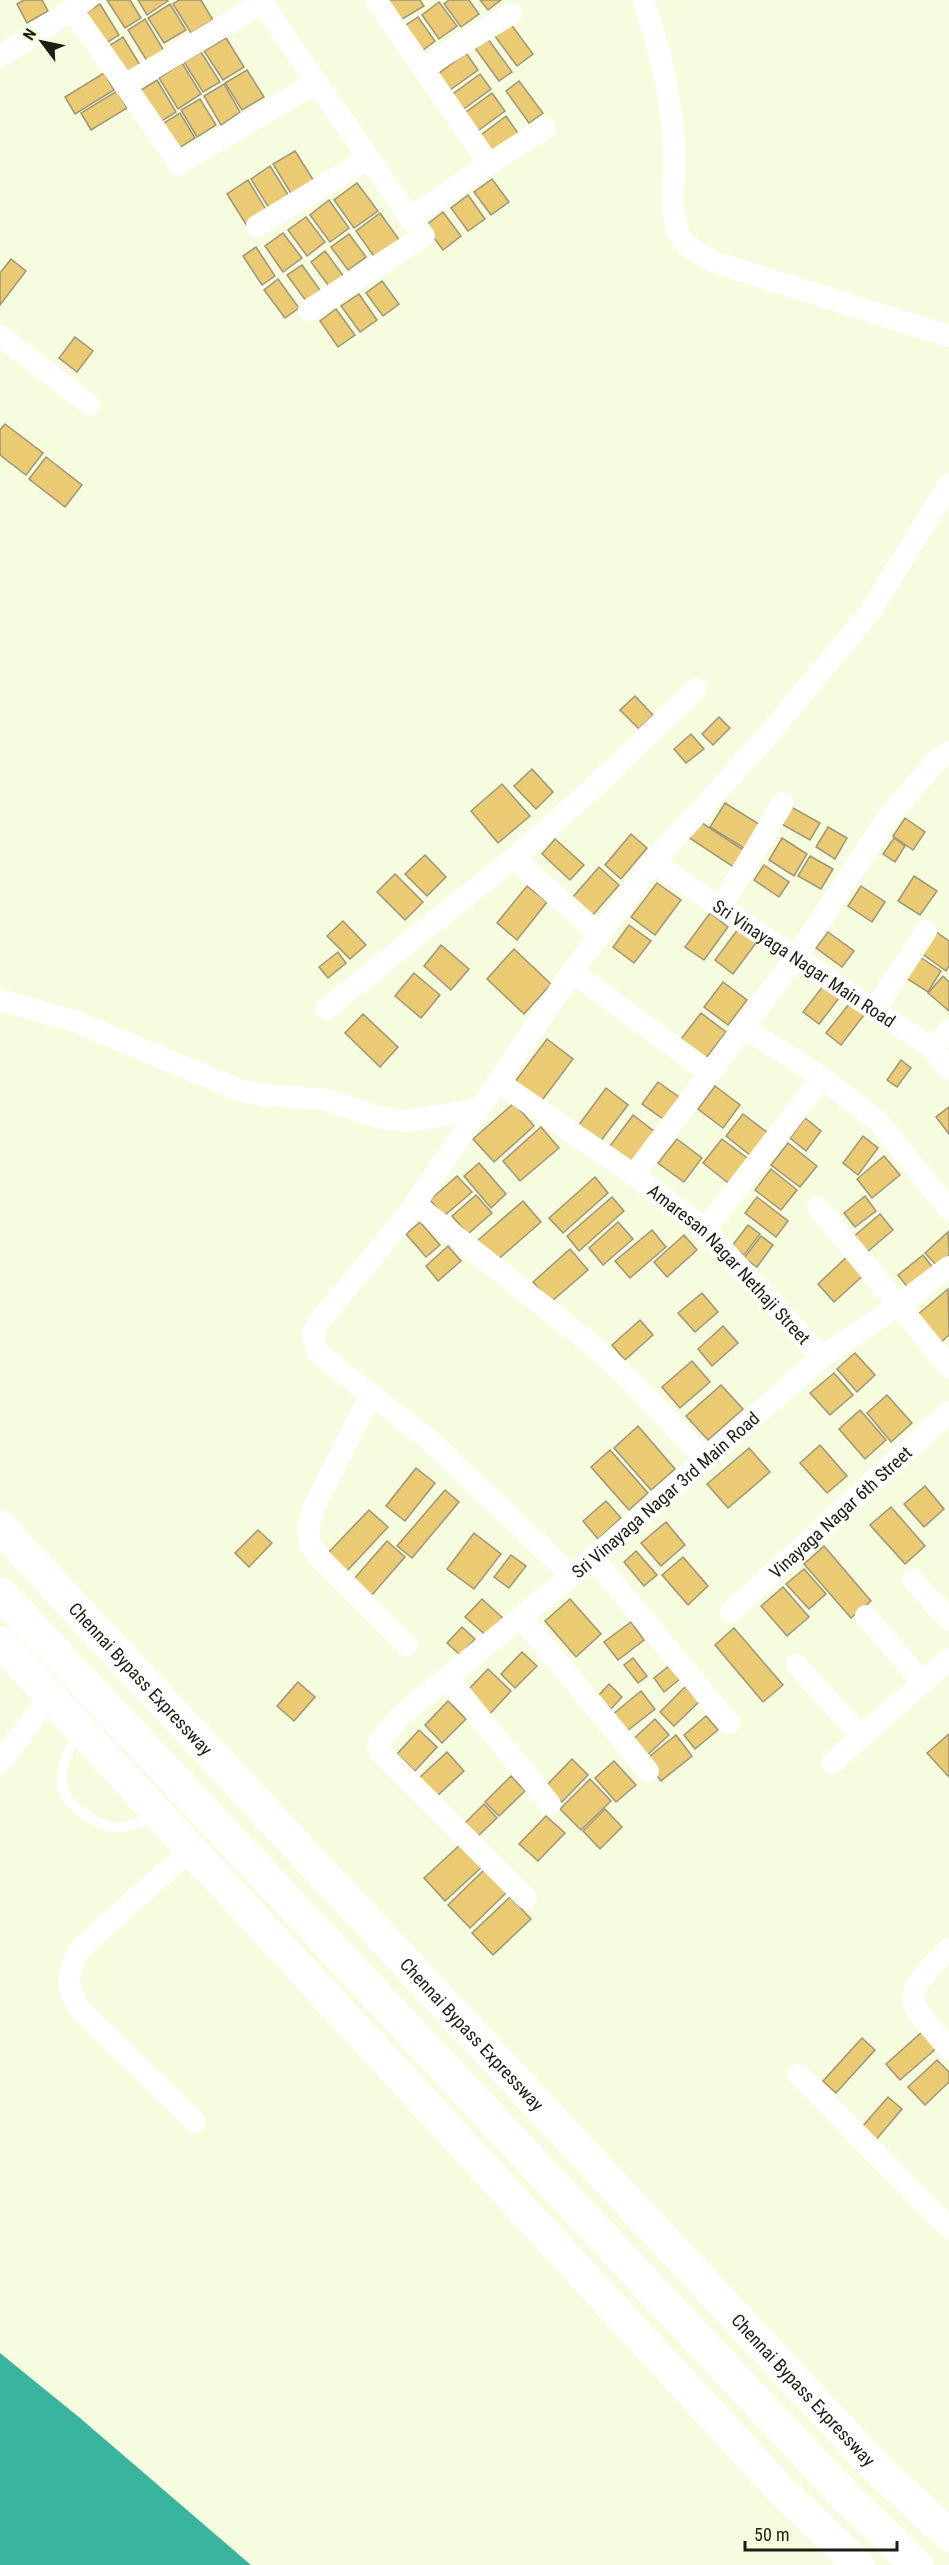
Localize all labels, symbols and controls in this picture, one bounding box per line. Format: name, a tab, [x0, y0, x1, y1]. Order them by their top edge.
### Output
north arrow	[12, 12, 72, 72]
text: N	[19, 25, 40, 44]
street label: Sri Vinayaga Nagar Main Road	[709, 895, 900, 1031]
street label: Amaresan Nagar Nethaji Street	[644, 1180, 815, 1348]
street label: Sri Vinayaga Nagar 3rd Main Road	[567, 1407, 763, 1582]
street label: Vinayaga Nagar 6th Street	[765, 1442, 915, 1582]
street label: Chennai Bypass Expressway	[65, 1598, 218, 1759]
street label: Chennai Bypass Expressway	[396, 1953, 549, 2115]
street label: Chennai Bypass Expressway	[728, 2309, 880, 2471]
scale bar	[745, 2514, 896, 2552]
text: 50 m	[754, 2524, 789, 2545]

